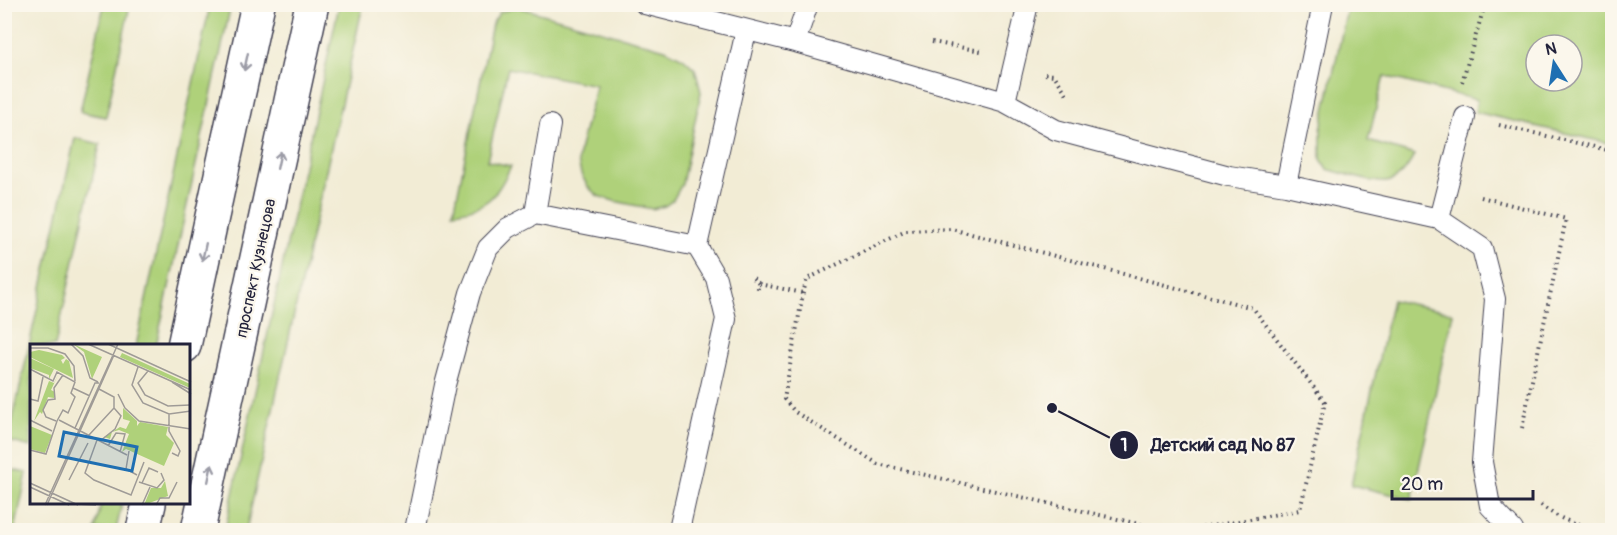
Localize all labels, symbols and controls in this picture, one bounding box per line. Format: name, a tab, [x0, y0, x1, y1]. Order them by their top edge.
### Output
north arrow	[1524, 33, 1584, 93]
text: N	[1544, 38, 1559, 60]
one-way arrow	[240, 51, 251, 71]
one-way arrow	[273, 150, 285, 169]
street label: проспект Кузнецова	[231, 197, 280, 340]
one-way arrow	[198, 242, 209, 261]
inset map	[30, 344, 190, 505]
callout: Детский сад № 87	[1109, 427, 1308, 463]
text: 1	[1120, 434, 1128, 457]
text: Детский сад № 87	[1150, 434, 1296, 457]
scale bar	[1392, 463, 1533, 501]
one-way arrow	[205, 464, 216, 484]
text: 20 m	[1401, 473, 1443, 496]

